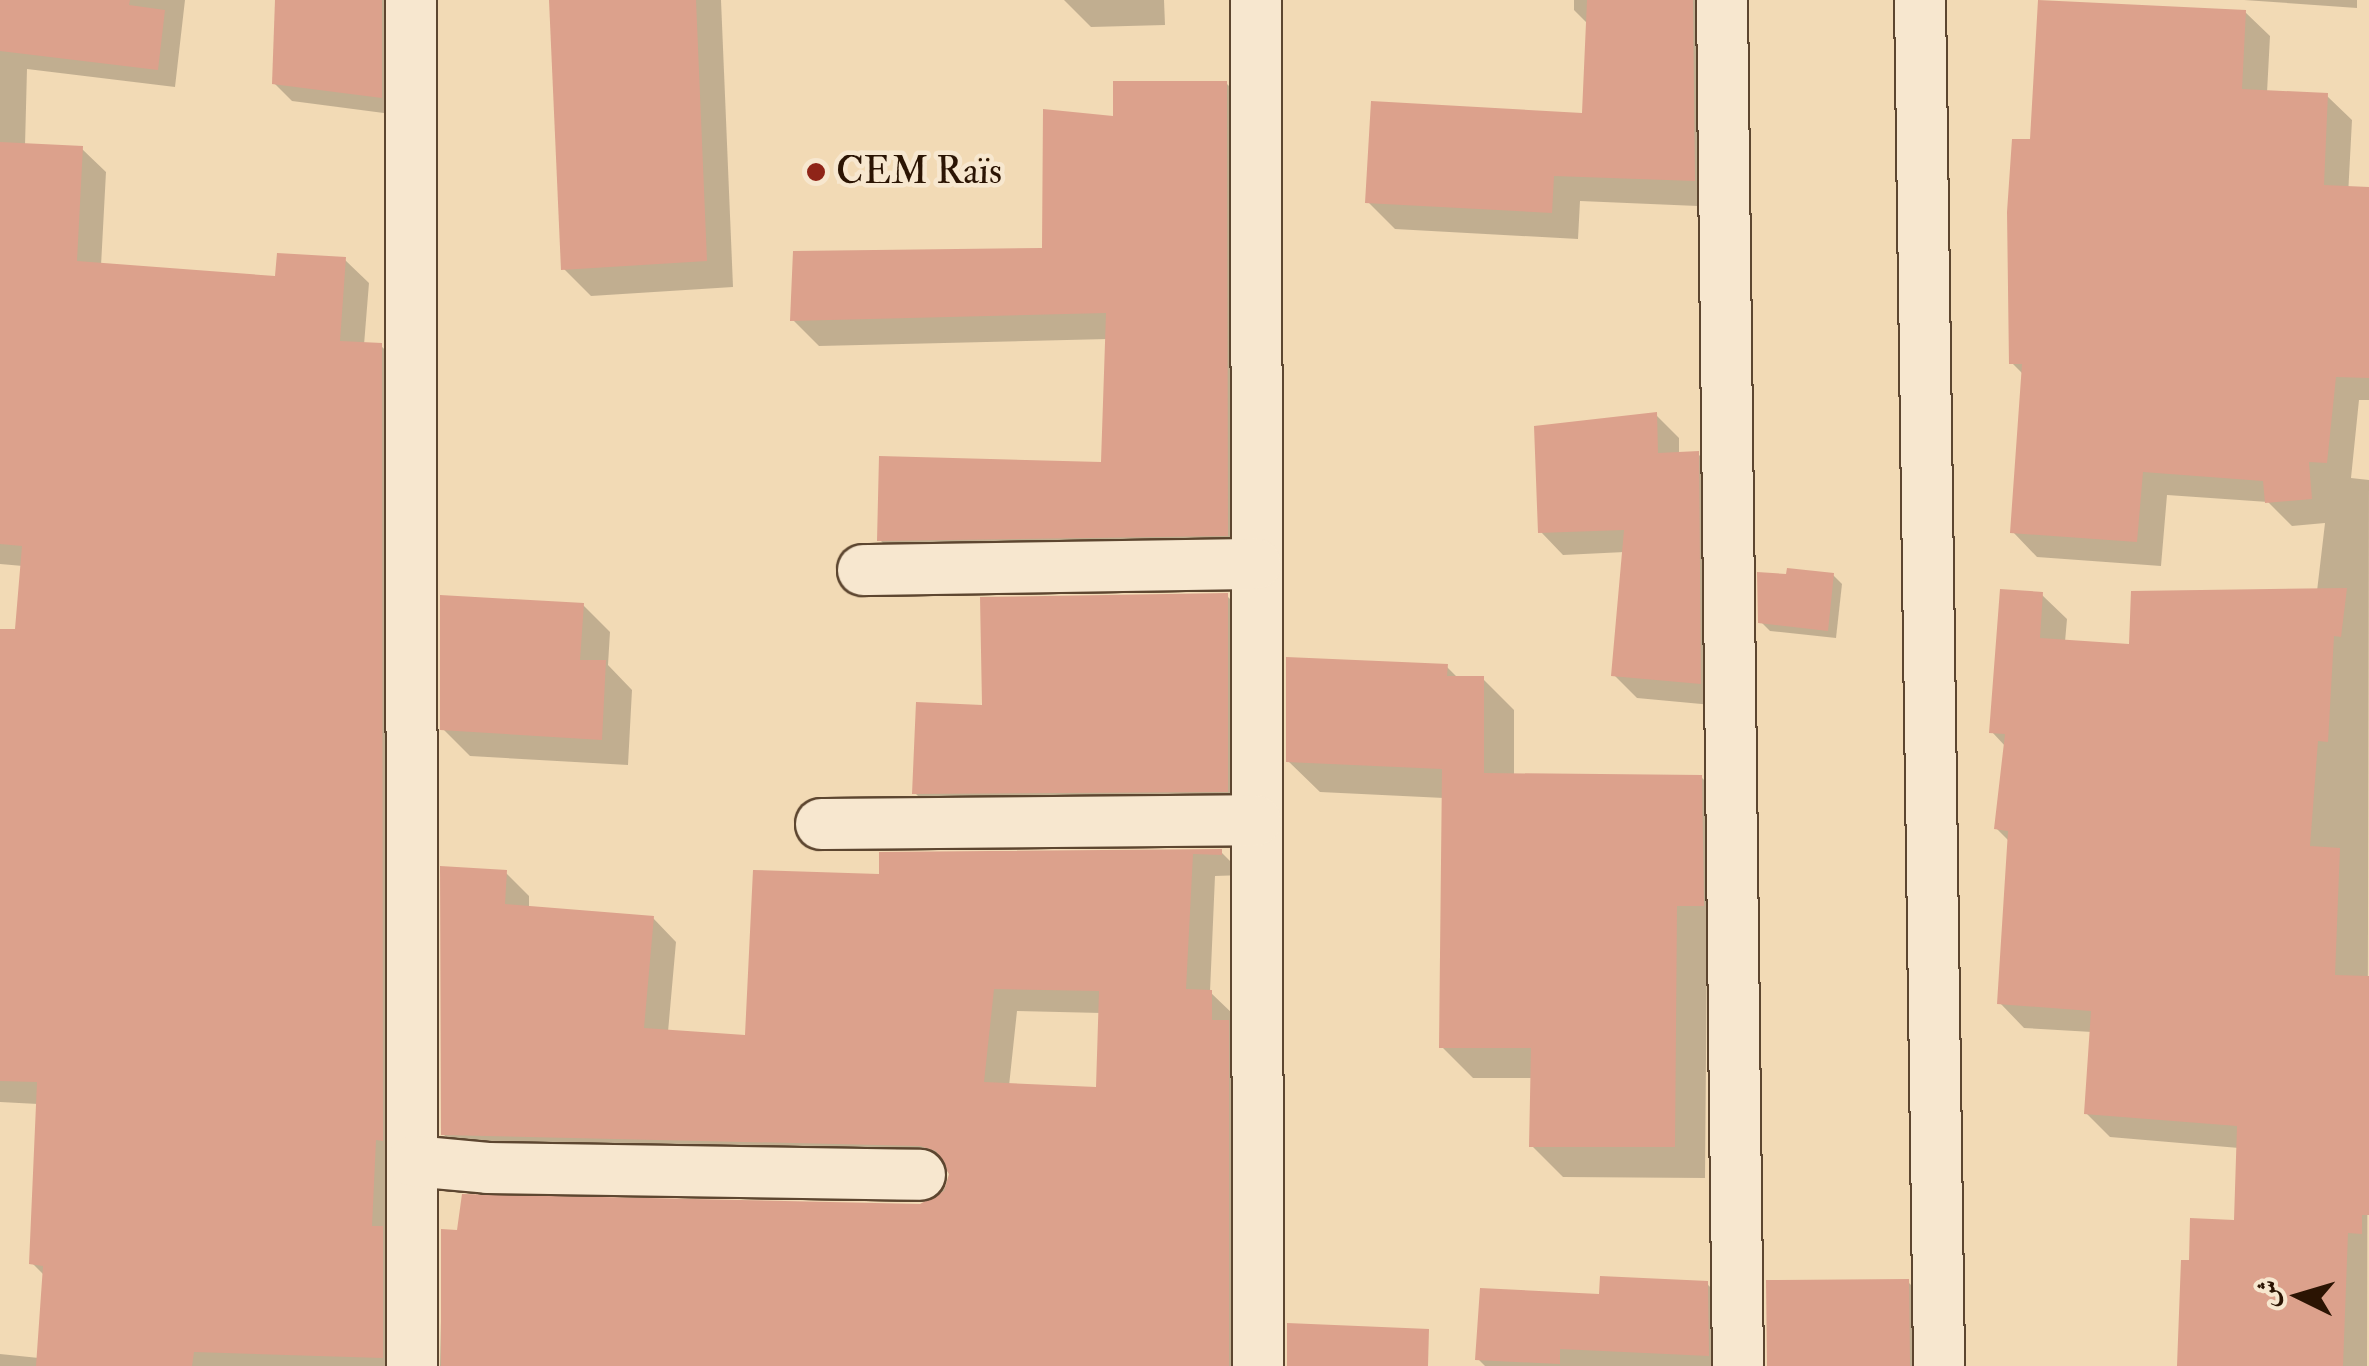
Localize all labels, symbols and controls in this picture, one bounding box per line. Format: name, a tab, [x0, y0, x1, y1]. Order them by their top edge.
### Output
place label: CEM Raïs	[836, 149, 1002, 195]
marker: CEM Raïs	[805, 161, 827, 183]
north arrow	[2249, 1246, 2349, 1346]
text: ش	[2250, 1278, 2287, 1309]

